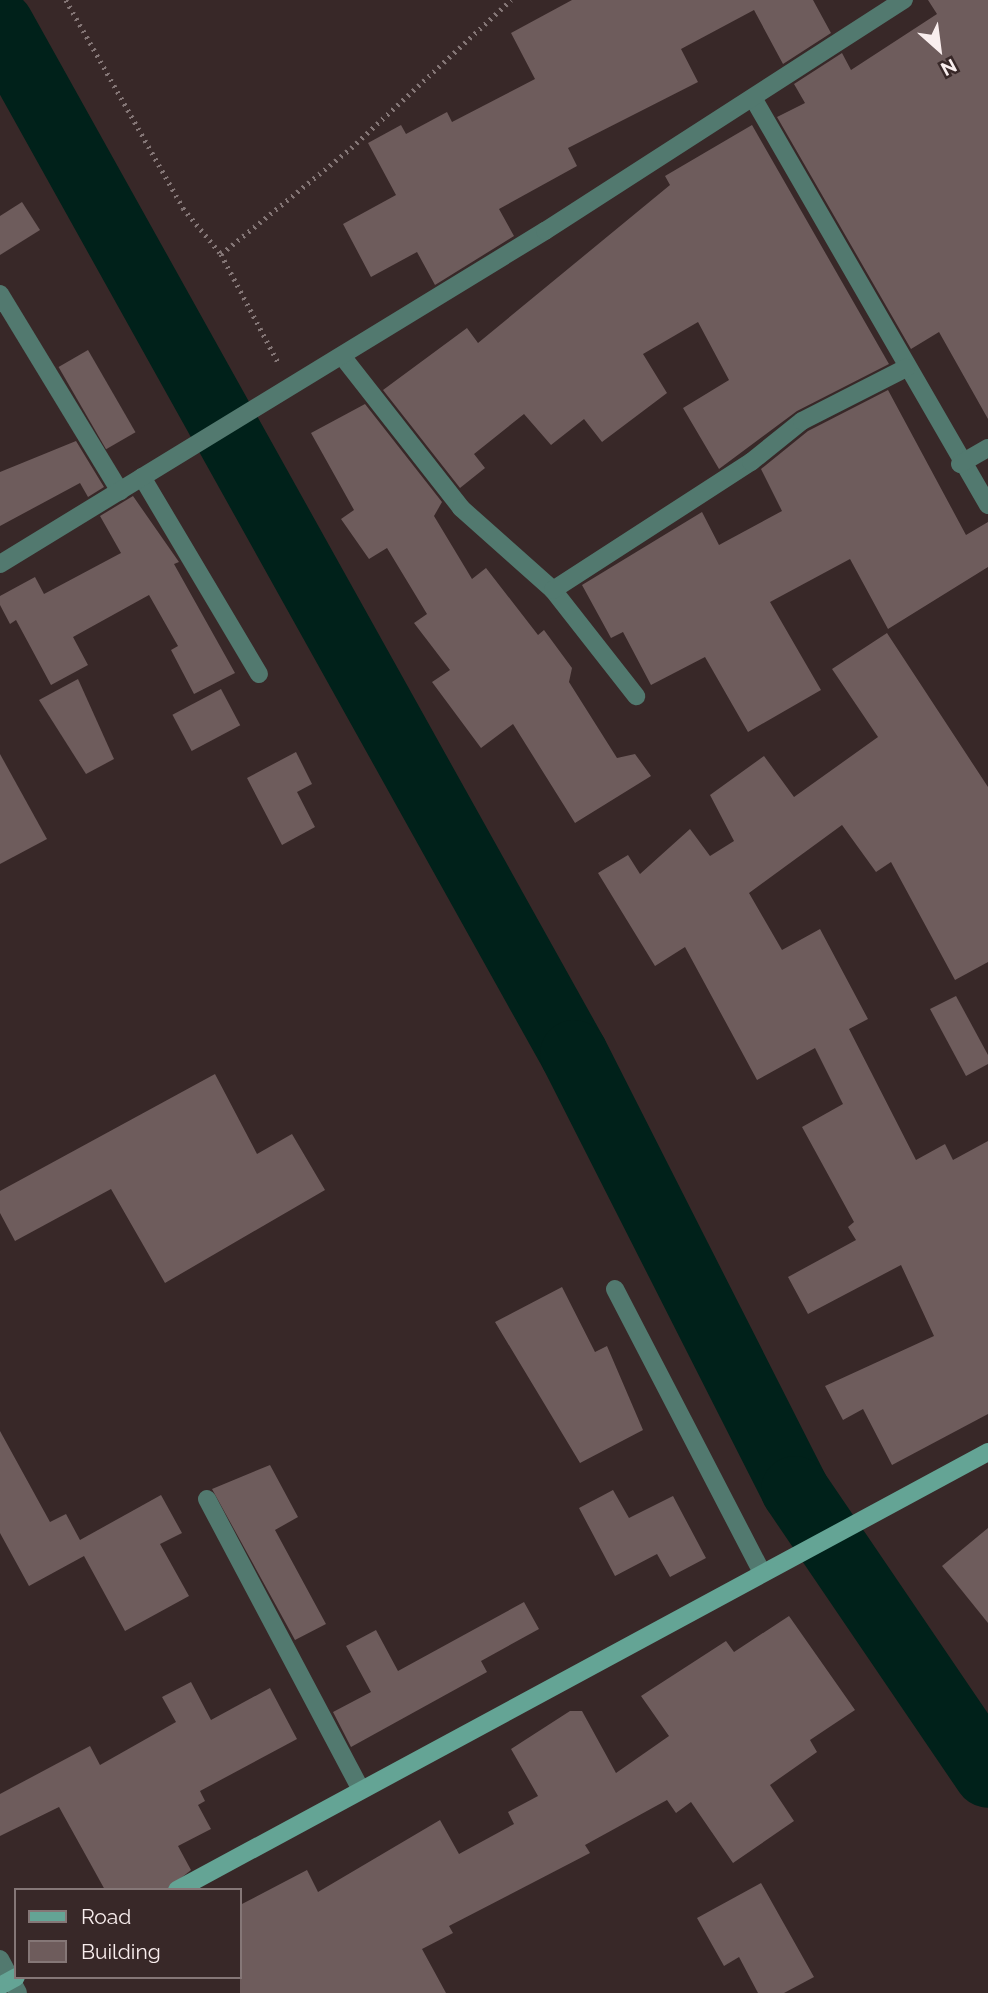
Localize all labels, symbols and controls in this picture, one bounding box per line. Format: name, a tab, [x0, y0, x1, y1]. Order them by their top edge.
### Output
north arrow	[904, 14, 974, 84]
text: N	[937, 54, 960, 81]
legend	[14, 1888, 242, 1979]
text: Road	[81, 1904, 131, 1929]
text: Building	[81, 1939, 161, 1964]

